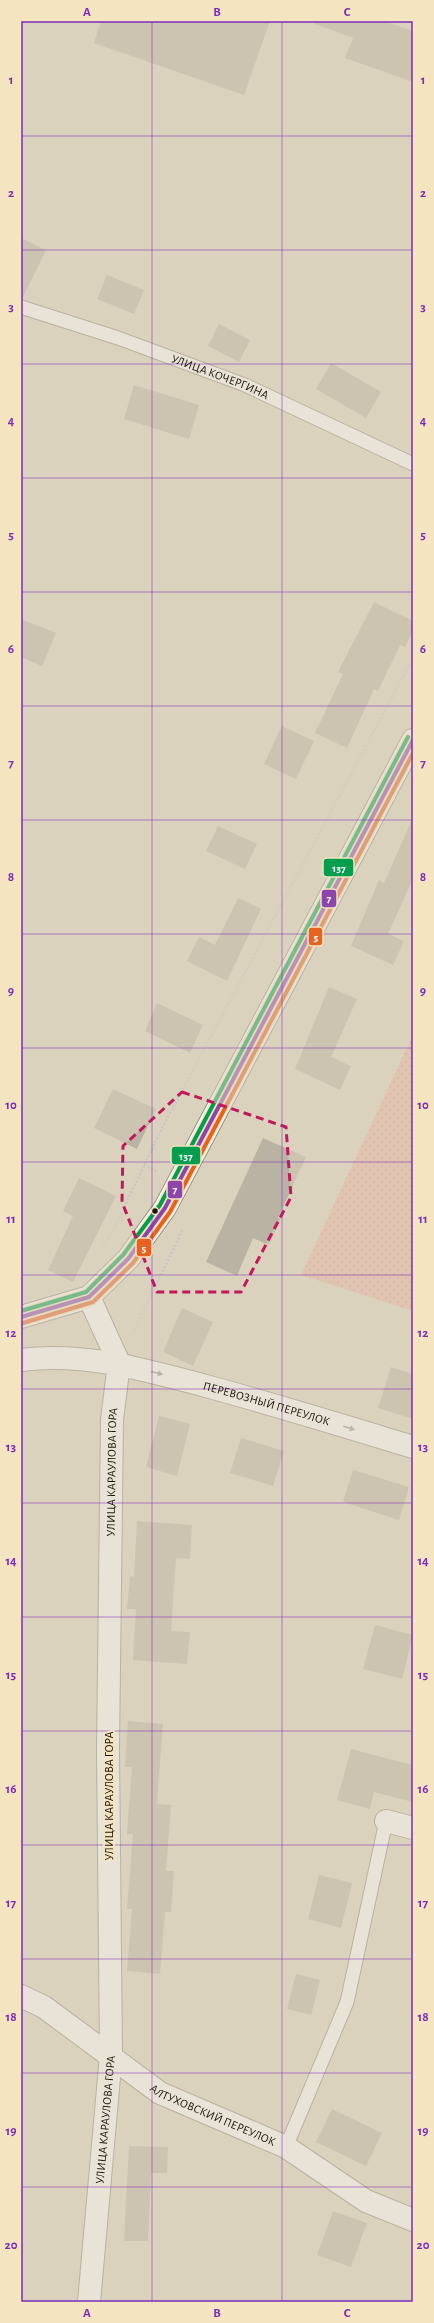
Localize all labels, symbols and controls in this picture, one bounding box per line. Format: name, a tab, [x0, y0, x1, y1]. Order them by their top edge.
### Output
text: A	[83, 6, 91, 19]
text: B	[213, 6, 221, 19]
text: C	[344, 6, 351, 19]
text: 1	[9, 74, 13, 87]
text: 1	[421, 74, 425, 87]
text: 2	[8, 187, 14, 200]
text: 2	[420, 187, 426, 200]
text: 3	[8, 301, 14, 314]
text: 3	[420, 301, 426, 314]
street label: УЛИЦА КОЧЕРГИНА	[170, 352, 271, 401]
text: 4	[8, 415, 15, 428]
text: 4	[420, 415, 427, 428]
text: 5	[8, 529, 14, 542]
text: 5	[420, 529, 426, 542]
text: 6	[8, 643, 14, 656]
text: 6	[420, 643, 426, 656]
text: 7	[8, 757, 14, 770]
text: 7	[420, 757, 426, 770]
line badge: 137	[323, 858, 354, 877]
text: 137	[332, 863, 346, 874]
text: 8	[8, 871, 14, 884]
text: 8	[420, 871, 426, 884]
line badge: 7	[321, 889, 337, 908]
text: 7	[327, 893, 332, 904]
line badge: 5	[308, 927, 323, 946]
text: 5	[314, 932, 319, 943]
text: 9	[8, 985, 14, 998]
text: 9	[420, 985, 426, 998]
text: 10	[5, 1099, 17, 1112]
text: 10	[417, 1099, 429, 1112]
line badge: 137	[171, 1146, 201, 1165]
text: 137	[179, 1151, 193, 1162]
line badge: 7	[167, 1180, 183, 1199]
text: 7	[173, 1184, 178, 1195]
unlabelled marker	[150, 1206, 160, 1216]
text: 11	[6, 1213, 16, 1226]
text: 11	[418, 1213, 428, 1226]
line badge: 5	[136, 1238, 152, 1257]
text: 5	[142, 1243, 147, 1254]
text: 12	[6, 1327, 16, 1340]
text: 12	[418, 1327, 428, 1340]
one-way arrow	[151, 1370, 163, 1376]
street label: ПЕРЕВОЗНЫЙ ПЕРЕУЛОК	[202, 1379, 331, 1427]
street label: УЛИЦА КАРАУЛОВА ГОРА	[105, 1407, 119, 1537]
one-way arrow	[344, 1425, 356, 1431]
text: 13	[6, 1441, 17, 1454]
text: 13	[418, 1441, 429, 1454]
text: 14	[5, 1555, 17, 1568]
text: 14	[417, 1555, 429, 1568]
text: 15	[6, 1669, 17, 1682]
text: 15	[418, 1669, 429, 1682]
street label: УЛИЦА КАРАУЛОВА ГОРА	[103, 1732, 115, 1860]
text: 16	[6, 1783, 16, 1796]
text: 16	[418, 1783, 428, 1796]
text: 17	[6, 1897, 17, 1910]
text: 17	[418, 1897, 429, 1910]
text: 18	[5, 2011, 17, 2024]
text: 18	[417, 2011, 429, 2024]
street label: УЛИЦА КАРАУЛОВА ГОРА	[94, 2055, 117, 2184]
street label: АЛТУХОВСКИЙ ПЕРЕУЛОК	[148, 2082, 277, 2148]
text: 19	[6, 2125, 16, 2138]
text: 19	[418, 2125, 428, 2138]
text: 20	[5, 2239, 18, 2252]
text: 20	[417, 2239, 430, 2252]
text: A	[83, 2307, 91, 2320]
text: B	[213, 2307, 221, 2320]
text: C	[344, 2307, 351, 2320]

